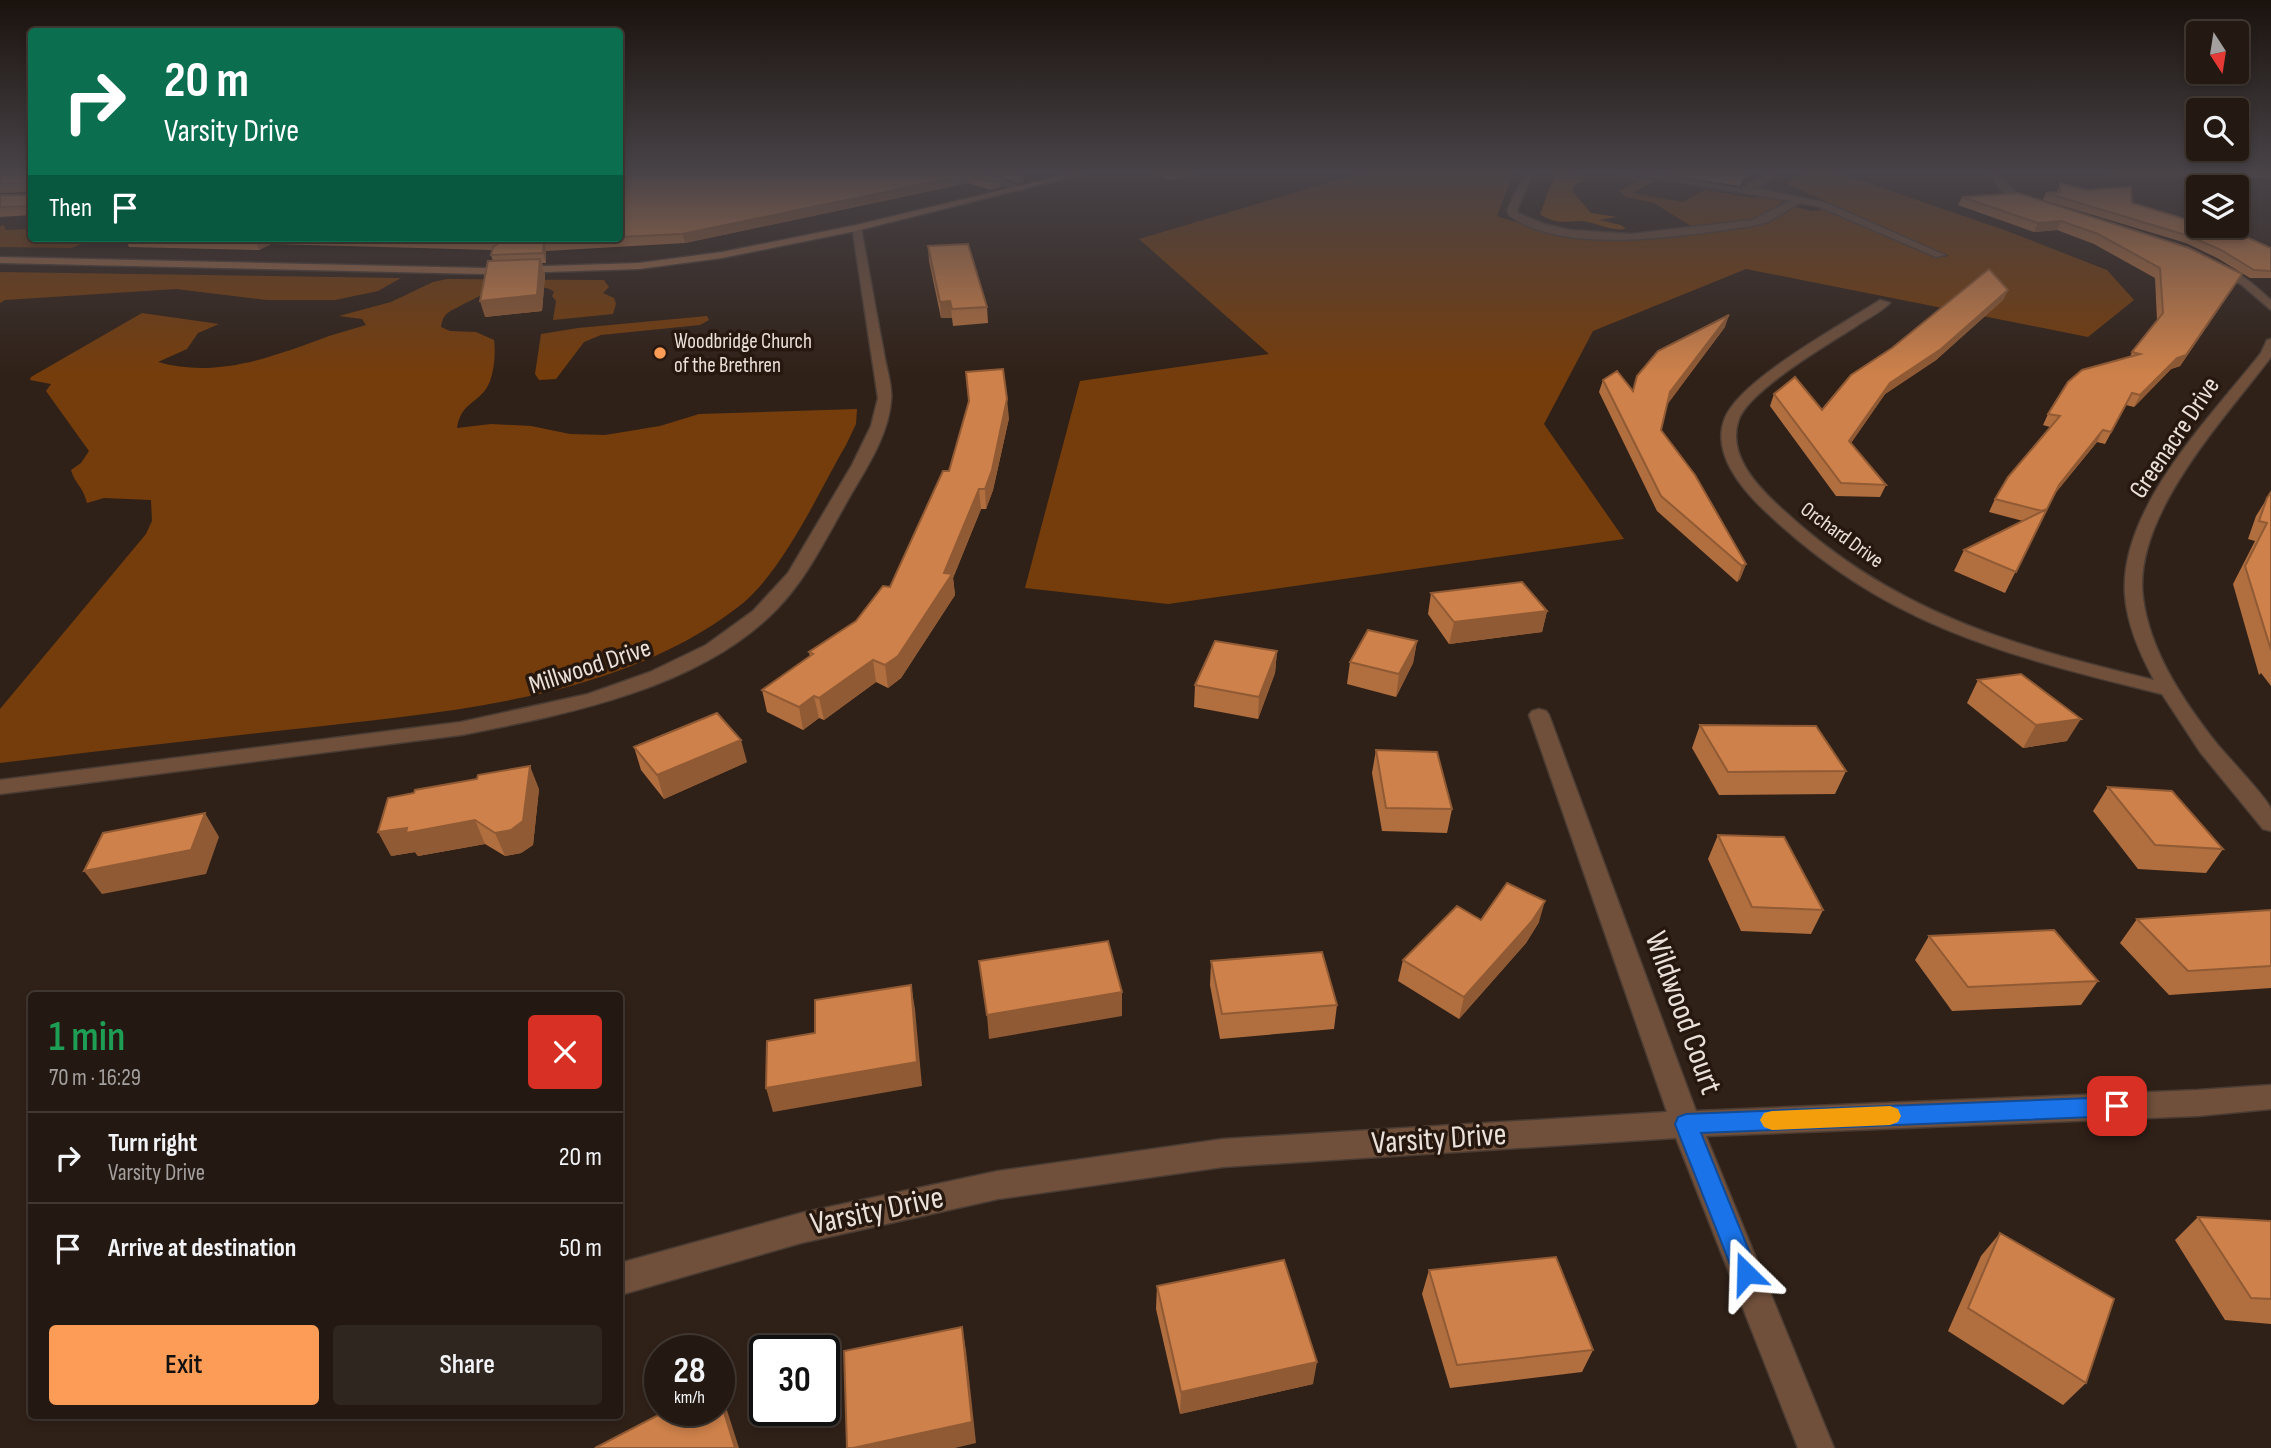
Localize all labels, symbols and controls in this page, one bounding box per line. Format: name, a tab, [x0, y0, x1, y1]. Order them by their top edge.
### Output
north arrow	[2186, 21, 2249, 84]
map controls	[2186, 21, 2249, 238]
text: 20 m	[164, 52, 249, 111]
icon: right	[49, 56, 140, 147]
button: search	[2186, 98, 2249, 161]
text: Varsity Drive	[164, 112, 299, 151]
button: layers	[2186, 175, 2249, 238]
icon: arrive	[106, 189, 144, 227]
text: Then	[49, 193, 92, 224]
place label: Woodbridge Church of the Brethren	[674, 329, 812, 378]
marker: Woodbridge Church of the Brethren	[652, 345, 668, 361]
street label: Greenacre Drive	[2123, 372, 2227, 504]
street label: Orchard Drive	[1796, 497, 1888, 573]
street label: Millwood Drive	[525, 633, 655, 701]
street label: Wildwood Court	[1636, 926, 1730, 1100]
text: 1 min	[49, 1012, 125, 1063]
button: close	[528, 1015, 602, 1089]
text: 70 m · 16:29	[49, 1064, 141, 1092]
pin	[2087, 1076, 2147, 1136]
icon: arrive	[2098, 1087, 2136, 1125]
street label: Varsity Drive	[1370, 1115, 1508, 1163]
text: Turn right	[108, 1128, 197, 1159]
icon: right	[49, 1139, 87, 1177]
text: 20 m	[559, 1142, 602, 1173]
text: Varsity Drive	[108, 1159, 205, 1187]
street label: Varsity Drive	[807, 1178, 947, 1244]
icon: arrive	[49, 1230, 87, 1268]
text: Arrive at destination	[108, 1233, 296, 1264]
text: 50 m	[559, 1233, 602, 1264]
position arrow	[1709, 1236, 1783, 1310]
button: Exit	[49, 1325, 319, 1405]
button: Share	[333, 1325, 602, 1405]
speed limit sign: 30	[749, 1335, 840, 1426]
text: 28	[674, 1350, 705, 1393]
text: km/h	[674, 1387, 705, 1408]

